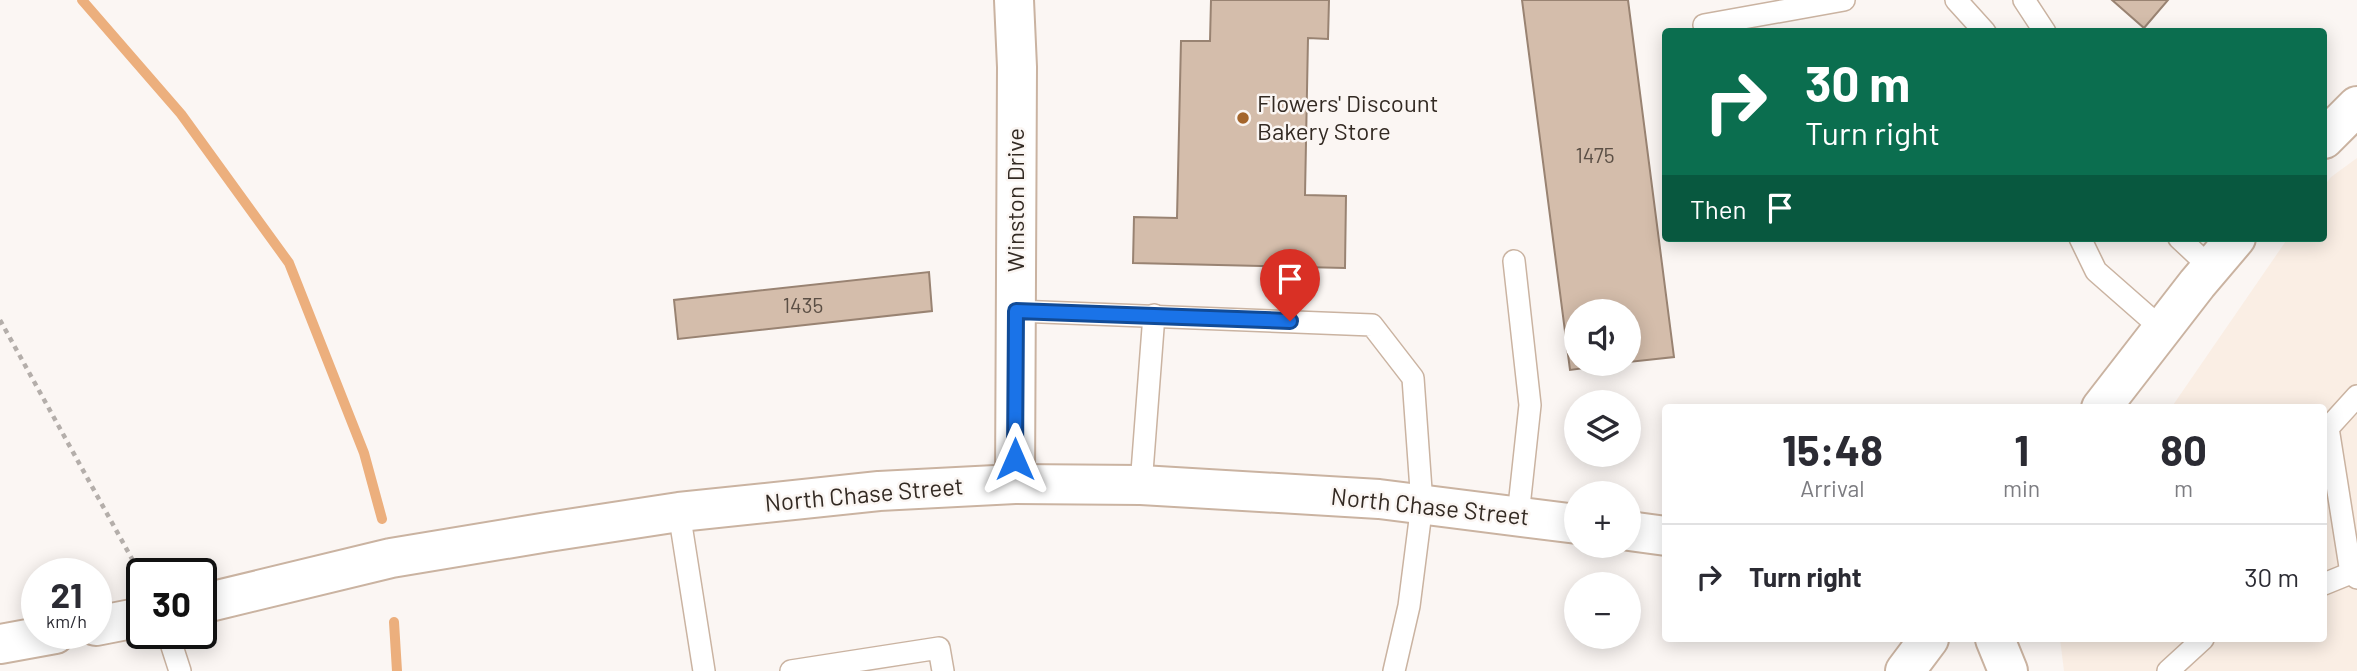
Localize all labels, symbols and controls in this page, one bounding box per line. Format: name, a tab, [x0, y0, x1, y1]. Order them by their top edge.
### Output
text: 30 m	[1805, 53, 1910, 112]
icon: right	[1690, 56, 1781, 147]
place label: Flowers' Discount Bakery Store	[1257, 88, 1438, 145]
marker: Flowers' Discount Bakery Store	[1235, 110, 1251, 126]
text: Turn right	[1805, 113, 1940, 151]
street label: Winston Drive	[1000, 128, 1029, 272]
house number: 1475	[1575, 142, 1615, 167]
icon: arrive	[1761, 189, 1799, 227]
text: Then	[1690, 193, 1747, 224]
pin	[1260, 249, 1320, 321]
icon: arrive	[1271, 260, 1309, 298]
house number: 1435	[783, 292, 823, 317]
map controls	[1564, 299, 1641, 649]
button: sound	[1564, 299, 1641, 376]
button: layers	[1564, 390, 1641, 467]
position arrow	[978, 422, 1052, 496]
text: 15:48	[1782, 424, 1883, 474]
text: 1	[2014, 424, 2029, 474]
text: 80	[2160, 424, 2207, 474]
street label: North Chase Street	[763, 470, 964, 517]
text: Arrival	[1800, 474, 1865, 502]
text: min	[2003, 474, 2040, 502]
text: m	[2174, 474, 2193, 502]
street label: North Chase Street	[1330, 481, 1531, 530]
button: +	[1564, 481, 1641, 558]
speed limit sign: 30	[126, 558, 217, 649]
icon: right	[1690, 558, 1728, 596]
text: Turn right	[1749, 561, 1862, 592]
text: 30 m	[2244, 561, 2299, 592]
button: −	[1564, 572, 1641, 649]
text: 21	[51, 573, 82, 615]
text: km/h	[46, 610, 87, 632]

